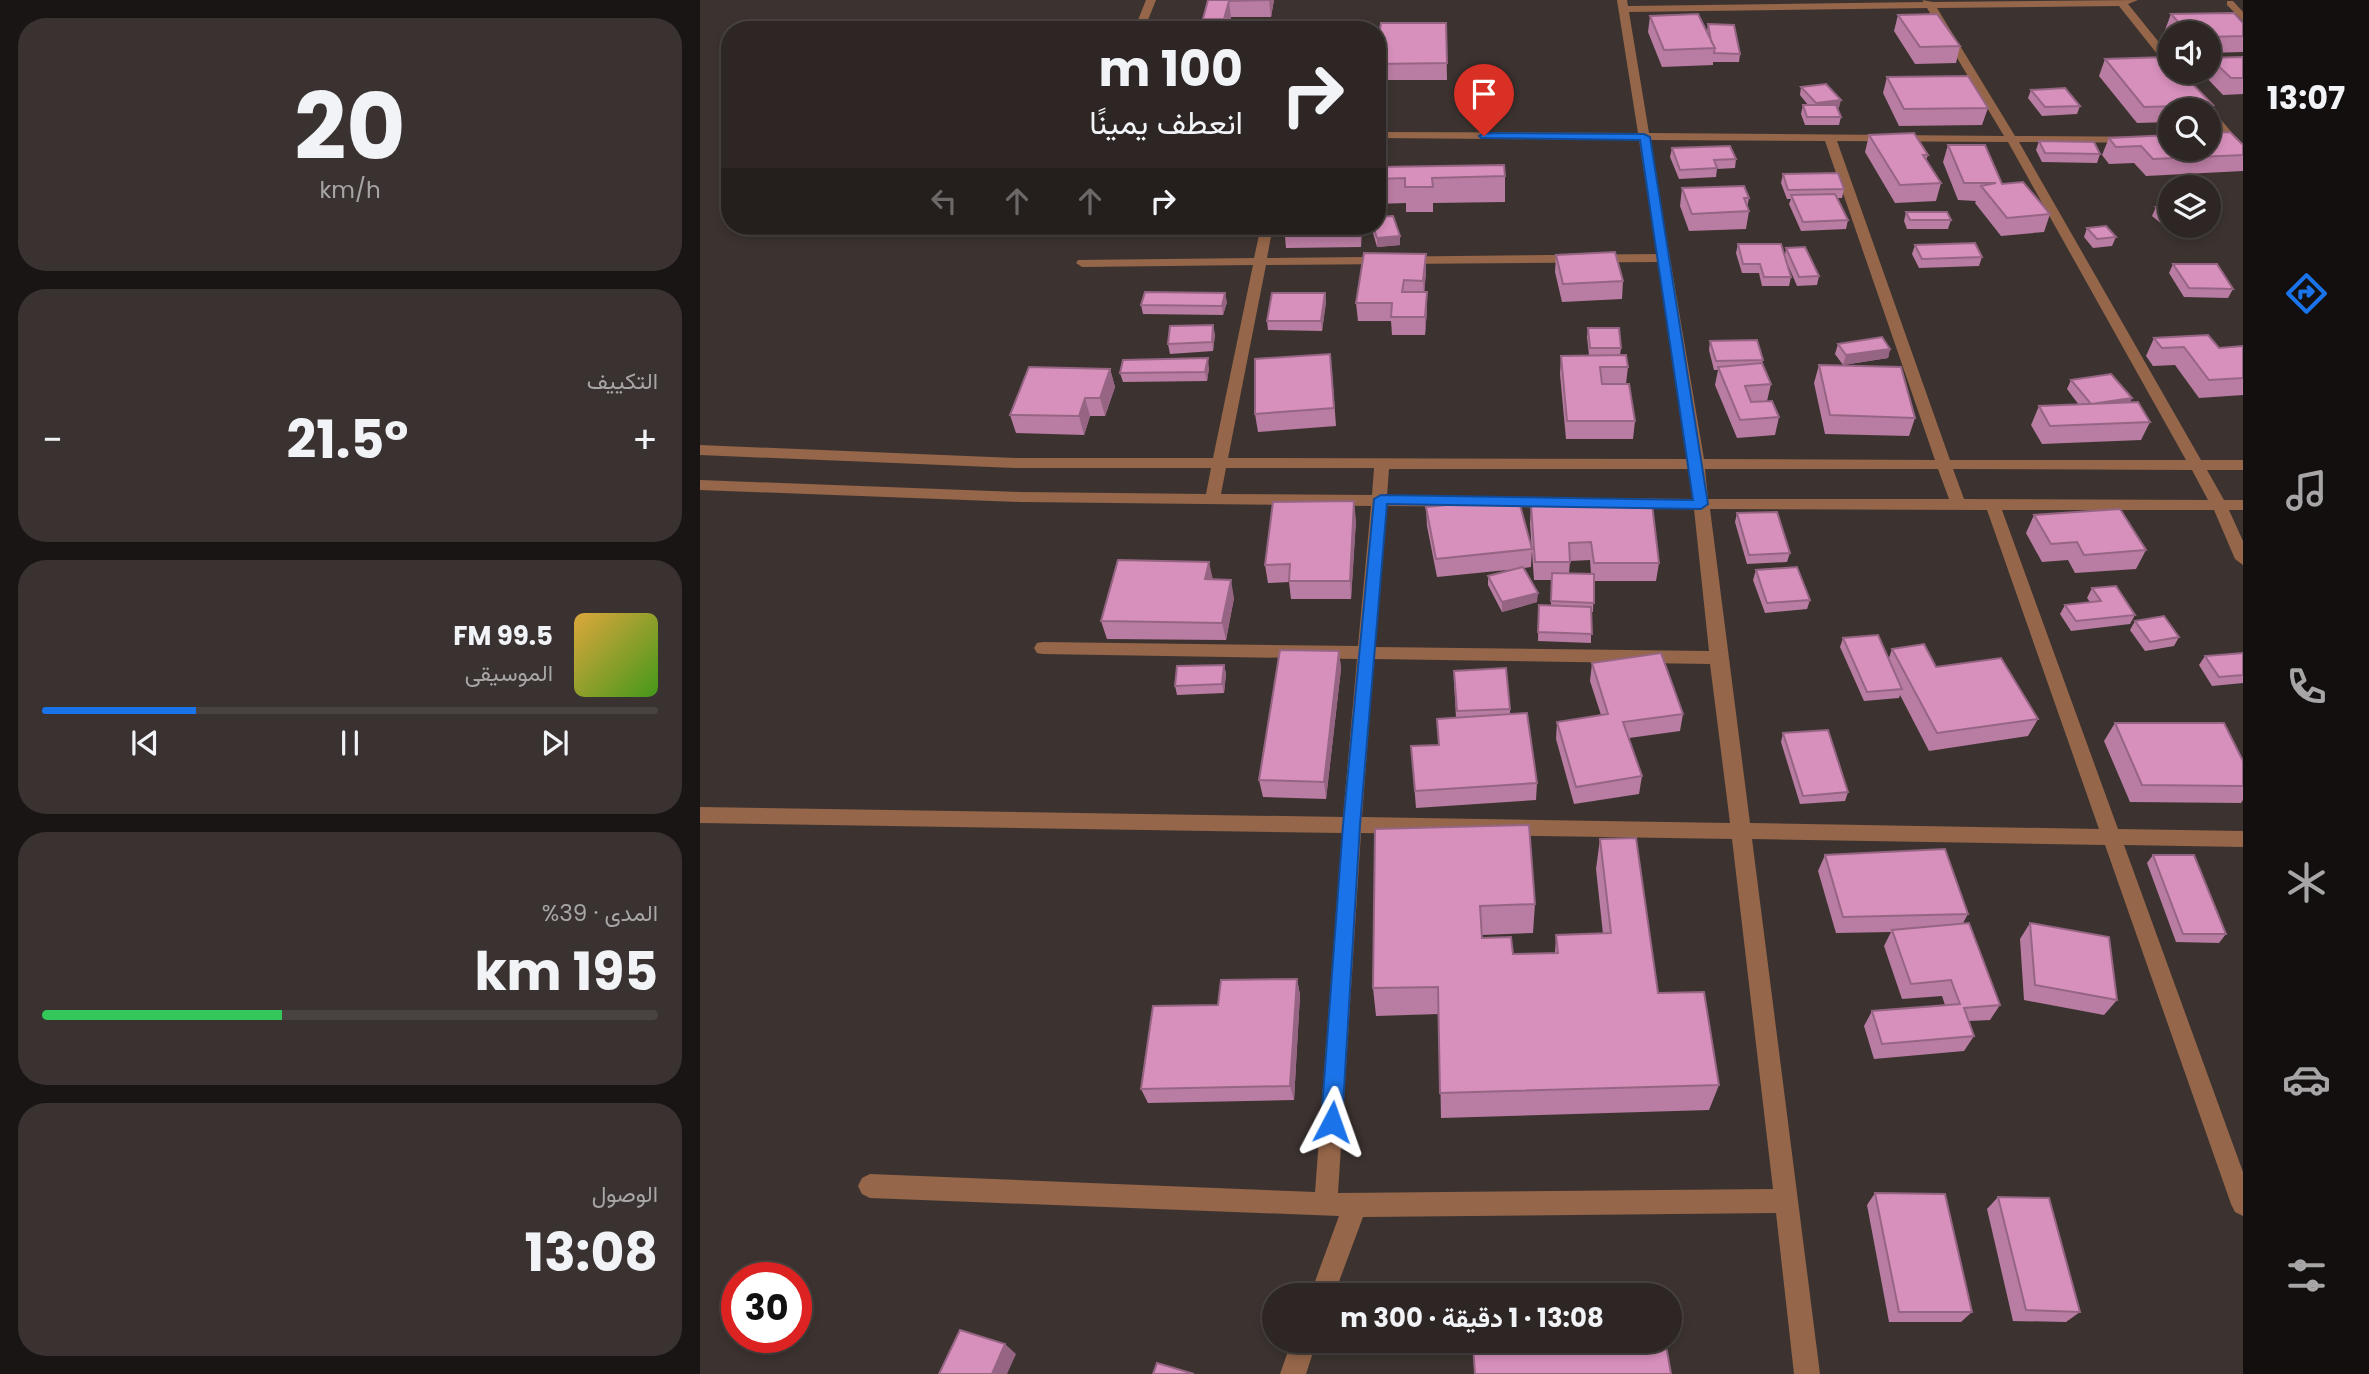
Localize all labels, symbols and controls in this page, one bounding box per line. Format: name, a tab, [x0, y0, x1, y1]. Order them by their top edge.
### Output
map controls	[2158, 21, 2221, 238]
button: sound	[2158, 21, 2221, 84]
text: 100 m	[1098, 35, 1243, 103]
icon: right	[1267, 49, 1358, 140]
text: 20	[294, 63, 406, 191]
pin	[1454, 64, 1514, 136]
icon: arrive	[1465, 75, 1503, 113]
text: 13:07	[2267, 75, 2345, 120]
button: search	[2158, 98, 2221, 161]
text: انعطف يمينًا	[1089, 100, 1243, 145]
text: km/h	[319, 174, 381, 206]
button: layers	[2158, 175, 2221, 238]
icon: left	[925, 182, 963, 220]
icon: ahead	[998, 182, 1036, 220]
icon: ahead	[1071, 182, 1109, 220]
icon: right	[1144, 182, 1182, 220]
icon: directions	[2282, 269, 2331, 318]
text: التكييف	[587, 365, 658, 397]
text: 21.5°	[287, 403, 408, 476]
text: −	[42, 413, 63, 466]
text: +	[632, 413, 658, 466]
icon: music	[2282, 466, 2331, 515]
text: 99.5 FM	[453, 618, 553, 654]
text: الموسيقى	[465, 657, 553, 689]
icon: phone	[2282, 662, 2331, 711]
icon: previous	[126, 724, 164, 762]
icon: pause	[331, 724, 369, 762]
icon: next	[536, 724, 574, 762]
icon: climate	[2282, 858, 2331, 907]
text: المدى · 39%	[542, 897, 658, 929]
text: 195 km	[474, 935, 658, 1008]
icon: car	[2282, 1055, 2331, 1104]
position arrow	[1295, 1085, 1369, 1159]
text: الوصول	[592, 1178, 658, 1210]
text: 13:08	[525, 1216, 658, 1289]
icon: filters	[2282, 1251, 2331, 1300]
speed limit sign: 30	[721, 1262, 812, 1353]
text: 13:08 · 1 دقيقة · 300 m	[1340, 1300, 1604, 1336]

